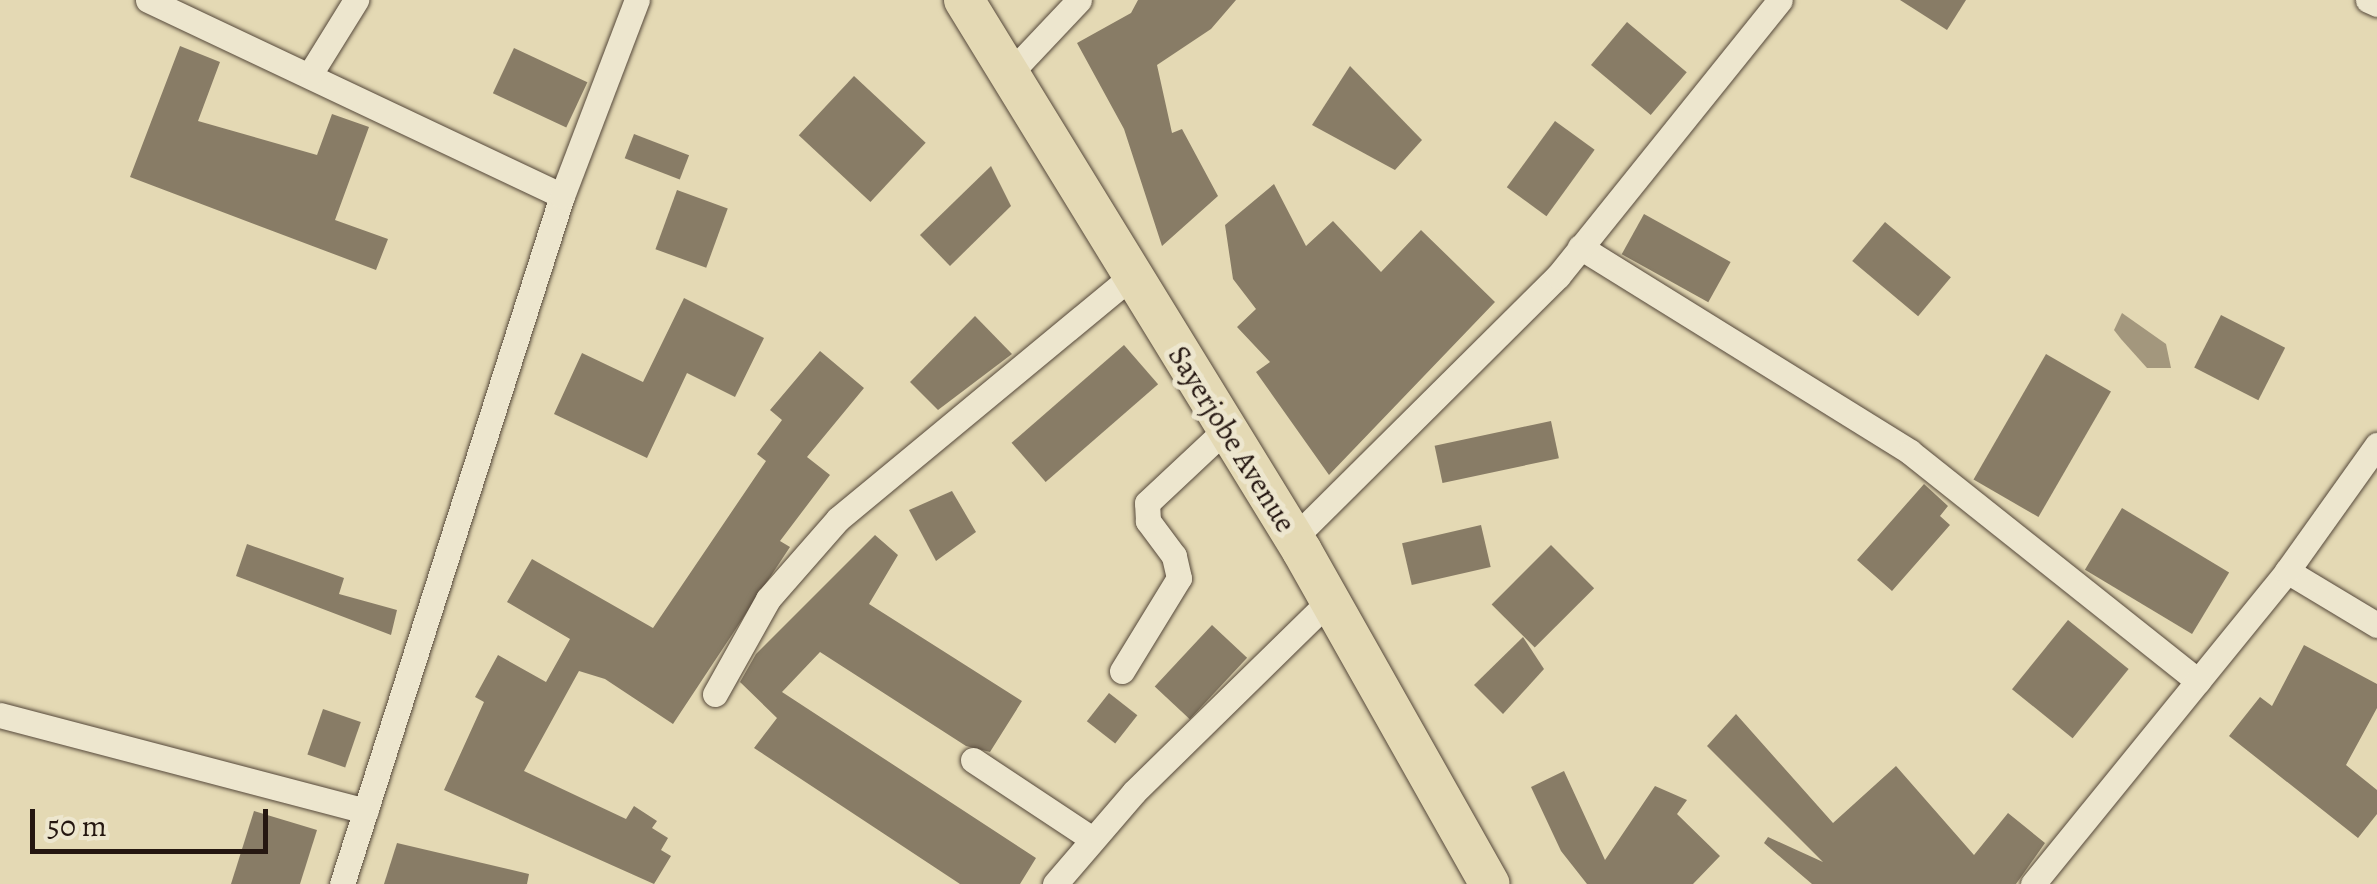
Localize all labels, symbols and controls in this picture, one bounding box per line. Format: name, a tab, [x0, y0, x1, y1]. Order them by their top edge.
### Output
street label: Sayerjobe Avenue	[1160, 339, 1304, 539]
scale bar	[35, 789, 272, 851]
text: 50 m	[47, 806, 107, 846]

